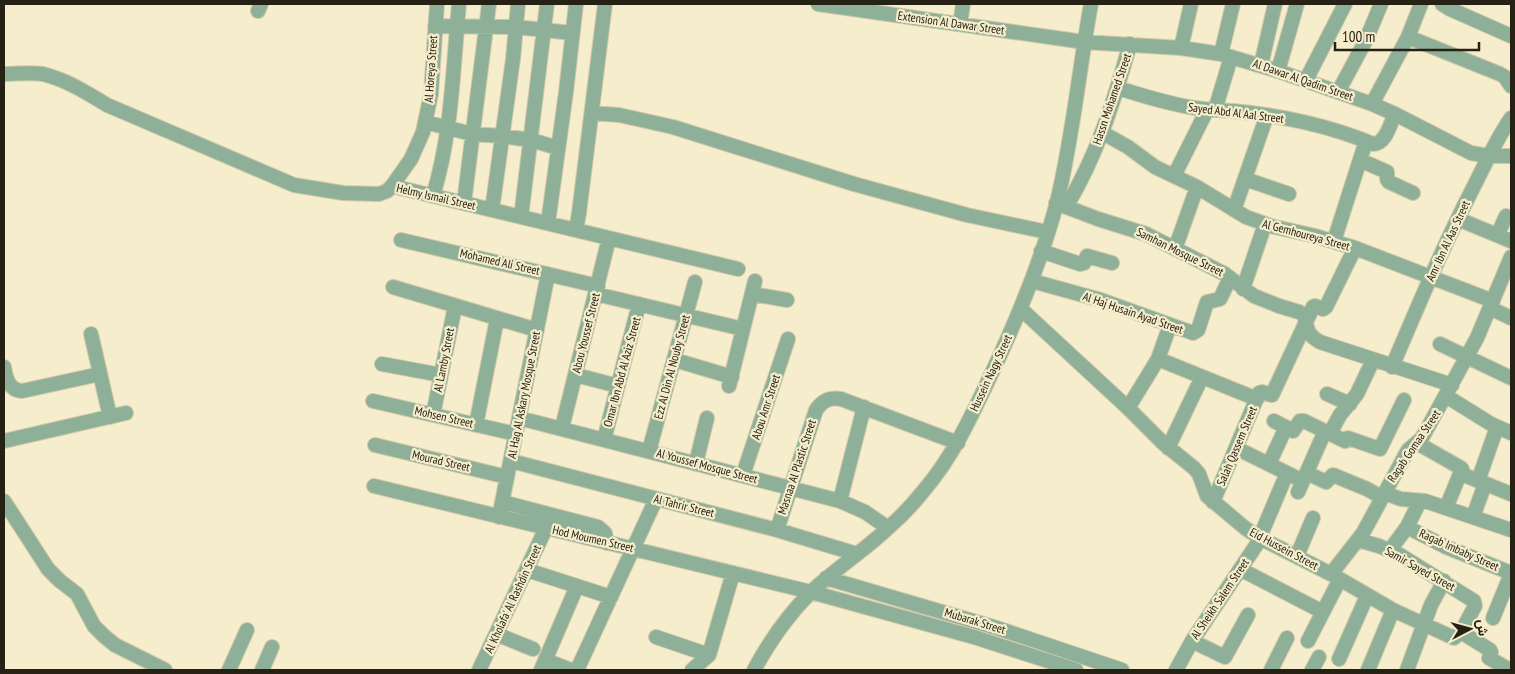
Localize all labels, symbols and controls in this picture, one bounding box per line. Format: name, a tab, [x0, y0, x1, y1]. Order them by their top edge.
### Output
street label: Extension Al Dawar Street	[897, 8, 1006, 38]
scale bar	[1335, 20, 1479, 52]
text: 100 m	[1342, 27, 1375, 46]
street label: Al Horeya Street	[421, 34, 440, 103]
street label: Hassn Mohamed Street	[1089, 51, 1134, 146]
street label: Al Dawar Al Qadim Street	[1251, 55, 1356, 104]
street label: Sayed Abd Al Aal Street	[1187, 99, 1286, 126]
street label: Helmy Ismail Street	[395, 180, 478, 213]
street label: Amr Ibn Al Aas Street	[1422, 197, 1473, 284]
street label: Al Gemhoureya Street	[1261, 216, 1352, 254]
street label: Samhan Mosque Street	[1134, 224, 1227, 279]
street label: Mohamed Ali Street	[459, 245, 542, 278]
street label: Al Haj Husain Ayad Street	[1081, 288, 1186, 337]
street label: Abou Youssef Street	[568, 291, 603, 375]
street label: Ezz Al Din Al Nouby Street	[650, 312, 693, 421]
street label: Omar Ibn Abd Al Aziz Street	[600, 315, 644, 429]
street label: Al Lamby Street	[430, 326, 457, 393]
street label: Al Hag Al Askary Mosque Street	[504, 329, 543, 460]
street label: Hussein Nagy Street	[966, 331, 1015, 414]
street label: Abou Amr Street	[748, 372, 783, 441]
street label: Mohsen Street	[413, 402, 476, 431]
street label: Salah Qassem Street	[1213, 403, 1260, 488]
street label: Ragab Gomaa Street	[1384, 406, 1444, 485]
street label: Masnaa Al Plastic Street	[774, 417, 819, 516]
street label: Al Youssef Mosque Street	[655, 445, 760, 486]
street label: Mourad Street	[411, 447, 472, 475]
street label: Al Tahrir Street	[652, 491, 717, 520]
street label: Hod Moumen Street	[551, 522, 636, 555]
street label: Eid Hussein Street	[1247, 524, 1322, 573]
street label: Ragab Imbaby Street	[1417, 525, 1502, 574]
street label: Al Kholafa' Al Rashdin Street	[481, 542, 545, 655]
street label: Samir Sayed Street	[1382, 543, 1459, 594]
street label: Al Sheikh Salem Street	[1187, 555, 1253, 642]
street label: Mubarak Street	[943, 604, 1008, 637]
north arrow	[1445, 604, 1495, 654]
text: ش	[1473, 618, 1493, 637]

